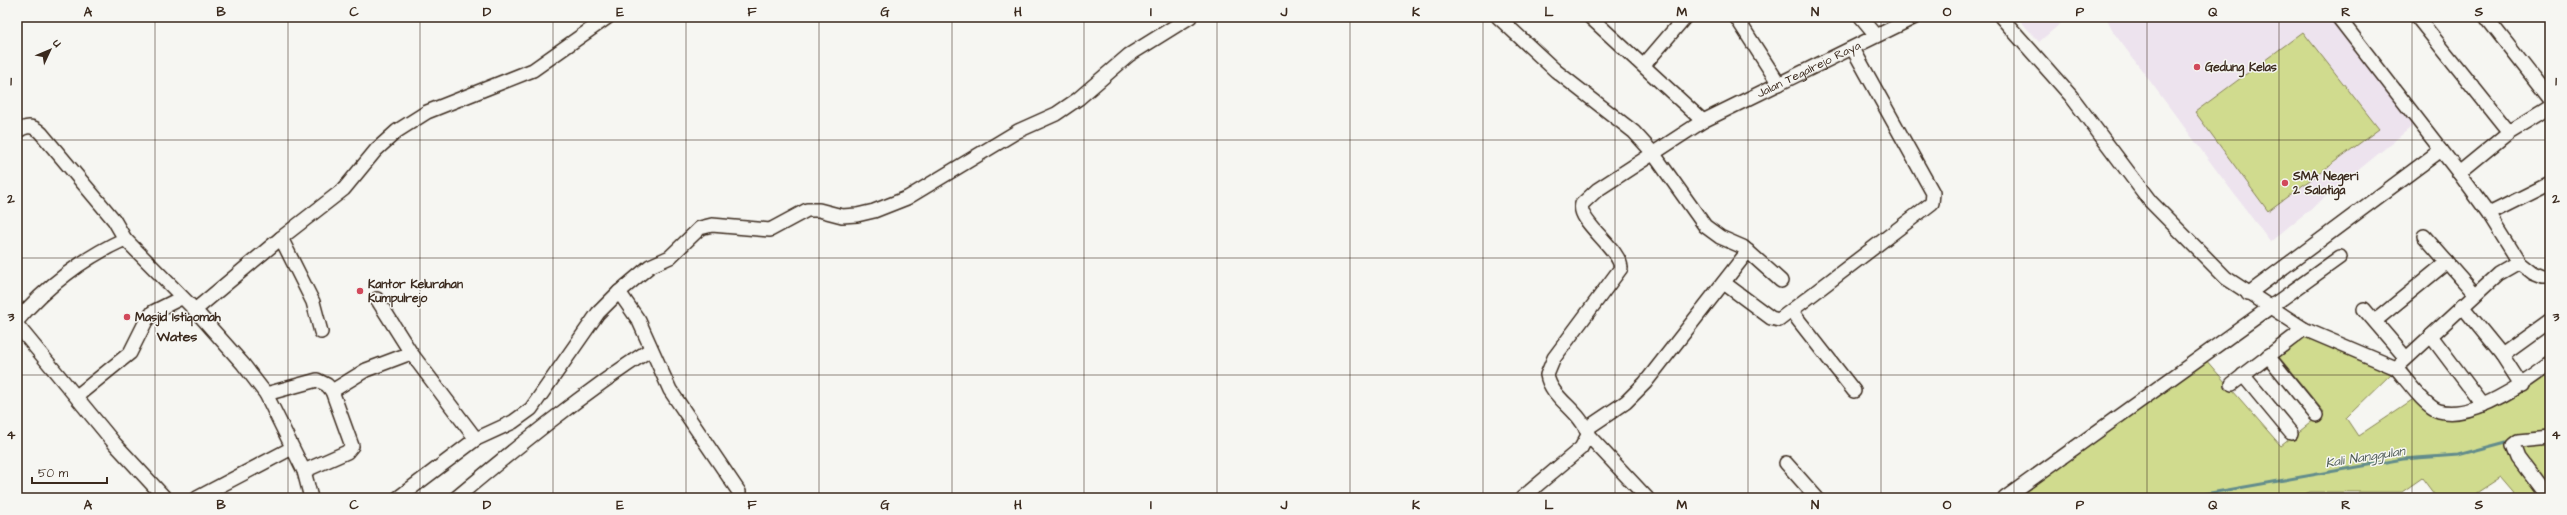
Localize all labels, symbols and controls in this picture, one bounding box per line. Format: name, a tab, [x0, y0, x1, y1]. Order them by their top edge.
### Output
text: A	[84, 3, 93, 21]
text: B	[216, 3, 226, 21]
text: C	[349, 3, 359, 21]
text: D	[483, 3, 492, 21]
text: E	[616, 3, 624, 21]
text: F	[747, 3, 757, 21]
text: G	[880, 3, 890, 21]
text: H	[1014, 3, 1022, 21]
text: I	[1150, 3, 1152, 21]
text: J	[1280, 3, 1288, 21]
text: K	[1412, 3, 1420, 21]
text: L	[1544, 3, 1554, 21]
text: M	[1677, 3, 1688, 21]
text: N	[1811, 3, 1819, 21]
text: O	[1943, 3, 1952, 21]
text: P	[2076, 3, 2085, 21]
text: Q	[2208, 3, 2218, 21]
text: R	[2341, 3, 2351, 21]
text: S	[2474, 3, 2484, 21]
north arrow	[30, 30, 70, 70]
text: U	[49, 35, 64, 51]
street label: Jalan Tegalrejo Raya	[1754, 37, 1864, 102]
place label: Gedung Kelas	[2205, 59, 2277, 78]
marker: Gedung Kelas	[2192, 62, 2202, 72]
text: 1	[10, 72, 12, 90]
text: 1	[2555, 72, 2557, 90]
place label: SMA Negeri 2 Salatiga	[2292, 168, 2358, 201]
marker: SMA Negeri 2 Salatiga	[2280, 178, 2290, 188]
text: 2	[6, 190, 15, 208]
text: 2	[2551, 190, 2560, 208]
place label: Kantor Kelurahan Kumpulrejo	[368, 276, 463, 308]
marker: Kantor Kelurahan Kumpulrejo	[355, 286, 365, 296]
text: 3	[7, 308, 15, 326]
text: 3	[2552, 308, 2560, 326]
place label: Masjid Istiqomah	[135, 309, 222, 327]
marker: Masjid Istiqomah	[122, 312, 132, 322]
district label: Wates	[156, 327, 197, 347]
text: 4	[7, 426, 16, 444]
text: 4	[2552, 426, 2561, 444]
water label: Kali Nanggulan	[2324, 442, 2408, 473]
scale bar	[32, 459, 107, 485]
text: 50 m	[38, 465, 69, 482]
text: A	[84, 496, 93, 514]
text: B	[216, 496, 226, 514]
text: C	[349, 496, 359, 514]
text: D	[483, 496, 492, 514]
text: E	[616, 496, 624, 514]
text: F	[747, 496, 757, 514]
text: G	[880, 496, 890, 514]
text: H	[1014, 496, 1022, 514]
text: I	[1150, 496, 1152, 514]
text: J	[1280, 496, 1288, 514]
text: K	[1412, 496, 1420, 514]
text: L	[1544, 496, 1554, 514]
text: M	[1677, 496, 1688, 514]
text: N	[1811, 496, 1819, 514]
text: O	[1943, 496, 1952, 514]
text: P	[2076, 496, 2085, 514]
text: Q	[2208, 496, 2218, 514]
text: R	[2341, 496, 2351, 514]
text: S	[2474, 496, 2484, 514]

